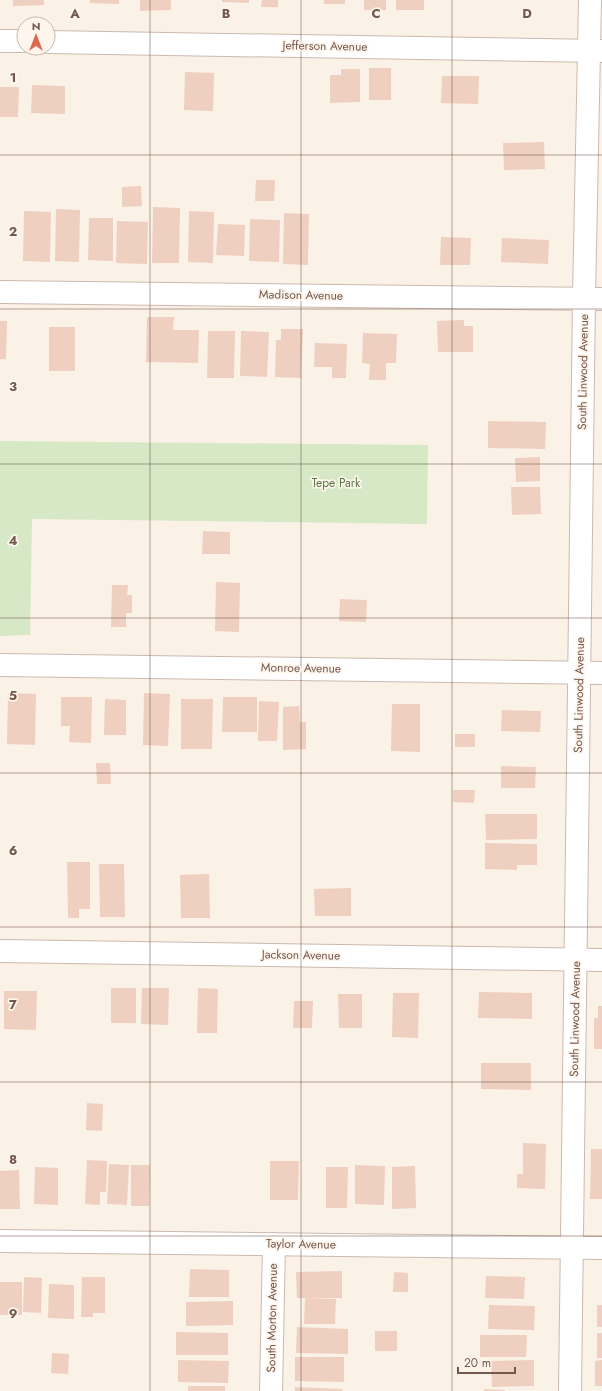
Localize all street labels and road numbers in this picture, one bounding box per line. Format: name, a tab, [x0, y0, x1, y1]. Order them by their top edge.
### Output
street label: Jefferson Avenue	[280, 36, 368, 56]
street label: Madison Avenue	[259, 285, 343, 305]
street label: South Linwood Avenue	[573, 314, 593, 430]
street label: South Linwood Avenue	[569, 637, 589, 753]
street label: Monroe Avenue	[261, 658, 341, 678]
street label: Jackson Avenue	[260, 945, 340, 965]
street label: South Linwood Avenue	[565, 961, 585, 1077]
street label: Taylor Avenue	[266, 1234, 336, 1254]
street label: South Morton Avenue	[262, 1263, 282, 1373]

